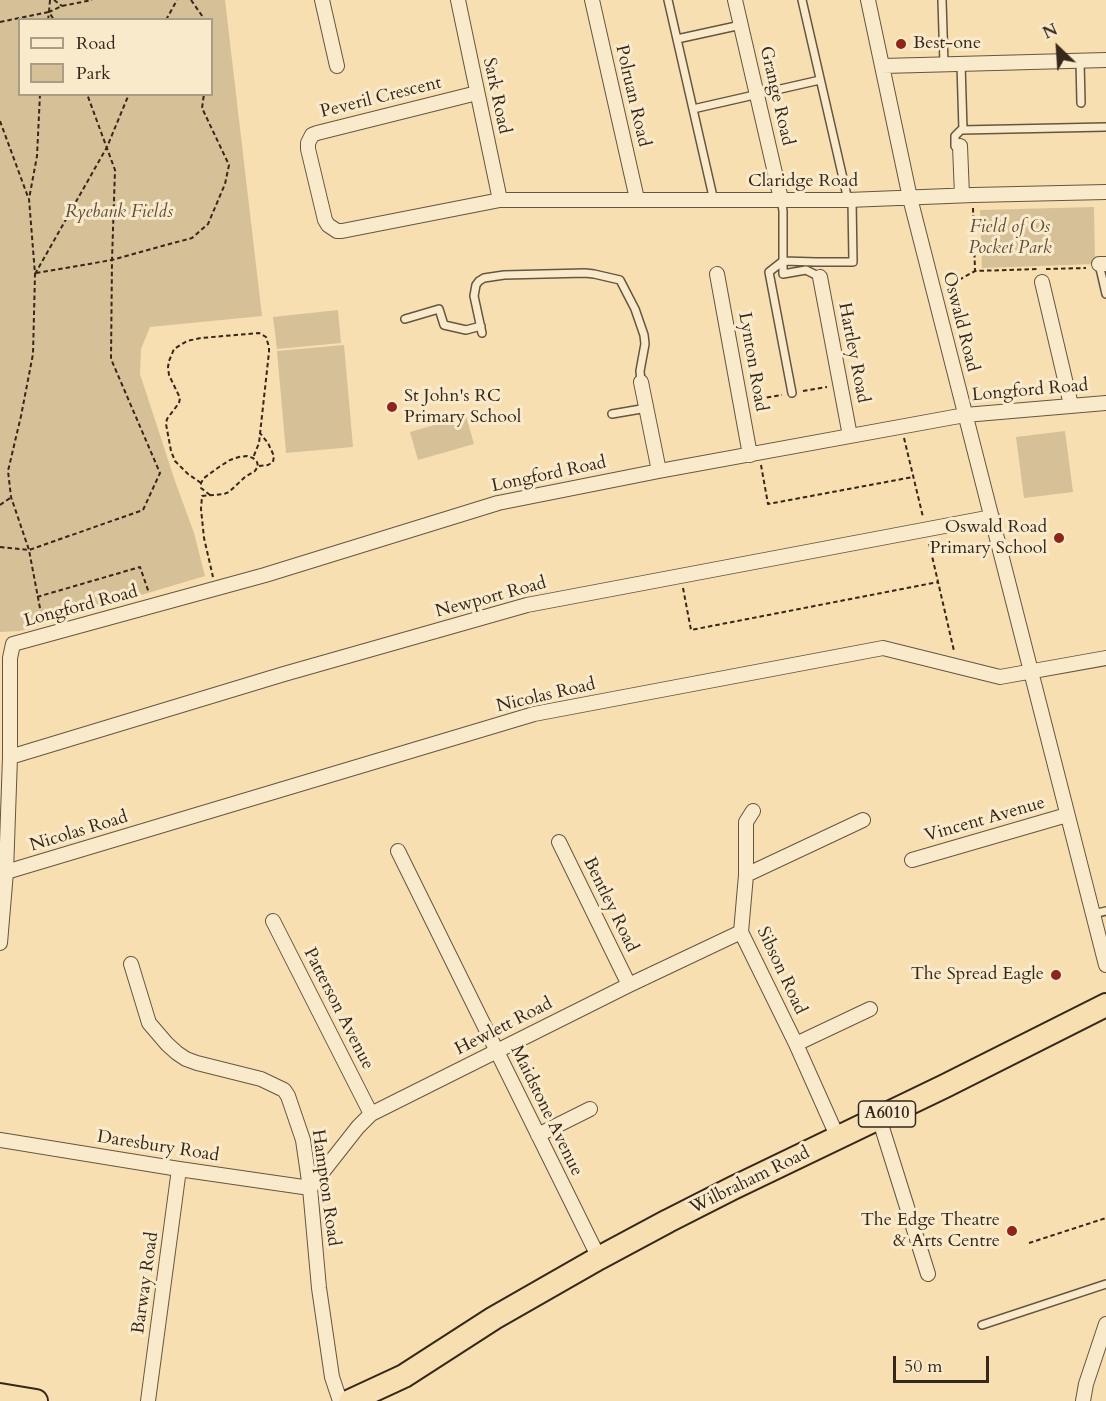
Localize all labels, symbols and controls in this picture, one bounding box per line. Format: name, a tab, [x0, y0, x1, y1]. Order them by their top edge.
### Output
legend	[18, 18, 213, 96]
north arrow	[1028, 18, 1088, 78]
text: N	[1039, 19, 1061, 45]
text: Road	[76, 31, 116, 56]
place label: Best-one	[913, 33, 981, 55]
marker: Best-one	[894, 37, 908, 51]
street label: Polruan Road	[610, 43, 654, 149]
street label: Grange Road	[754, 44, 798, 148]
street label: Sark Road	[477, 56, 515, 136]
text: Park	[76, 61, 111, 86]
street label: Peveril Crescent	[318, 73, 444, 123]
street label: Claridge Road	[748, 171, 858, 193]
park label: Ryebank Fields	[65, 202, 173, 224]
park label: Field of Os Pocket Park	[968, 217, 1052, 260]
street label: Oswald Road	[937, 270, 983, 374]
street label: Hartley Road	[833, 301, 873, 405]
street label: Lynton Road	[733, 311, 771, 413]
street label: Longford Road	[971, 375, 1089, 407]
place label: St John's RC Primary School	[404, 386, 521, 428]
marker: St John's RC Primary School	[385, 400, 399, 414]
street label: Longford Road	[490, 452, 608, 498]
place label: Oswald Road Primary School	[930, 517, 1047, 560]
marker: Oswald Road Primary School	[1052, 531, 1066, 545]
street label: Newport Road	[433, 573, 549, 623]
street label: Longford Road	[22, 581, 140, 633]
street label: Nicolas Road	[494, 674, 598, 718]
street label: Vincent Avenue	[922, 793, 1048, 847]
street label: Nicolas Road	[27, 807, 131, 857]
street label: Bentley Road	[578, 854, 642, 956]
street label: Sibson Road	[751, 924, 811, 1018]
street label: Patterson Avenue	[298, 945, 378, 1073]
place label: The Spread Eagle	[911, 964, 1044, 986]
marker: The Spread Eagle	[1049, 968, 1063, 982]
street label: Hewlett Road	[452, 993, 556, 1061]
street label: Maidstone Avenue	[505, 1042, 587, 1180]
road number: A6010	[858, 1101, 916, 1127]
street label: Daresbury Road	[95, 1127, 221, 1167]
street label: Hampton Road	[306, 1128, 344, 1248]
street label: Wilbraham Road	[686, 1143, 814, 1219]
place label: The Edge Theatre & Arts Centre	[861, 1210, 1000, 1252]
marker: The Edge Theatre & Arts Centre	[1005, 1224, 1019, 1238]
street label: Barway Road	[128, 1231, 164, 1335]
scale bar	[896, 1344, 992, 1382]
text: 50 m	[904, 1354, 943, 1379]

